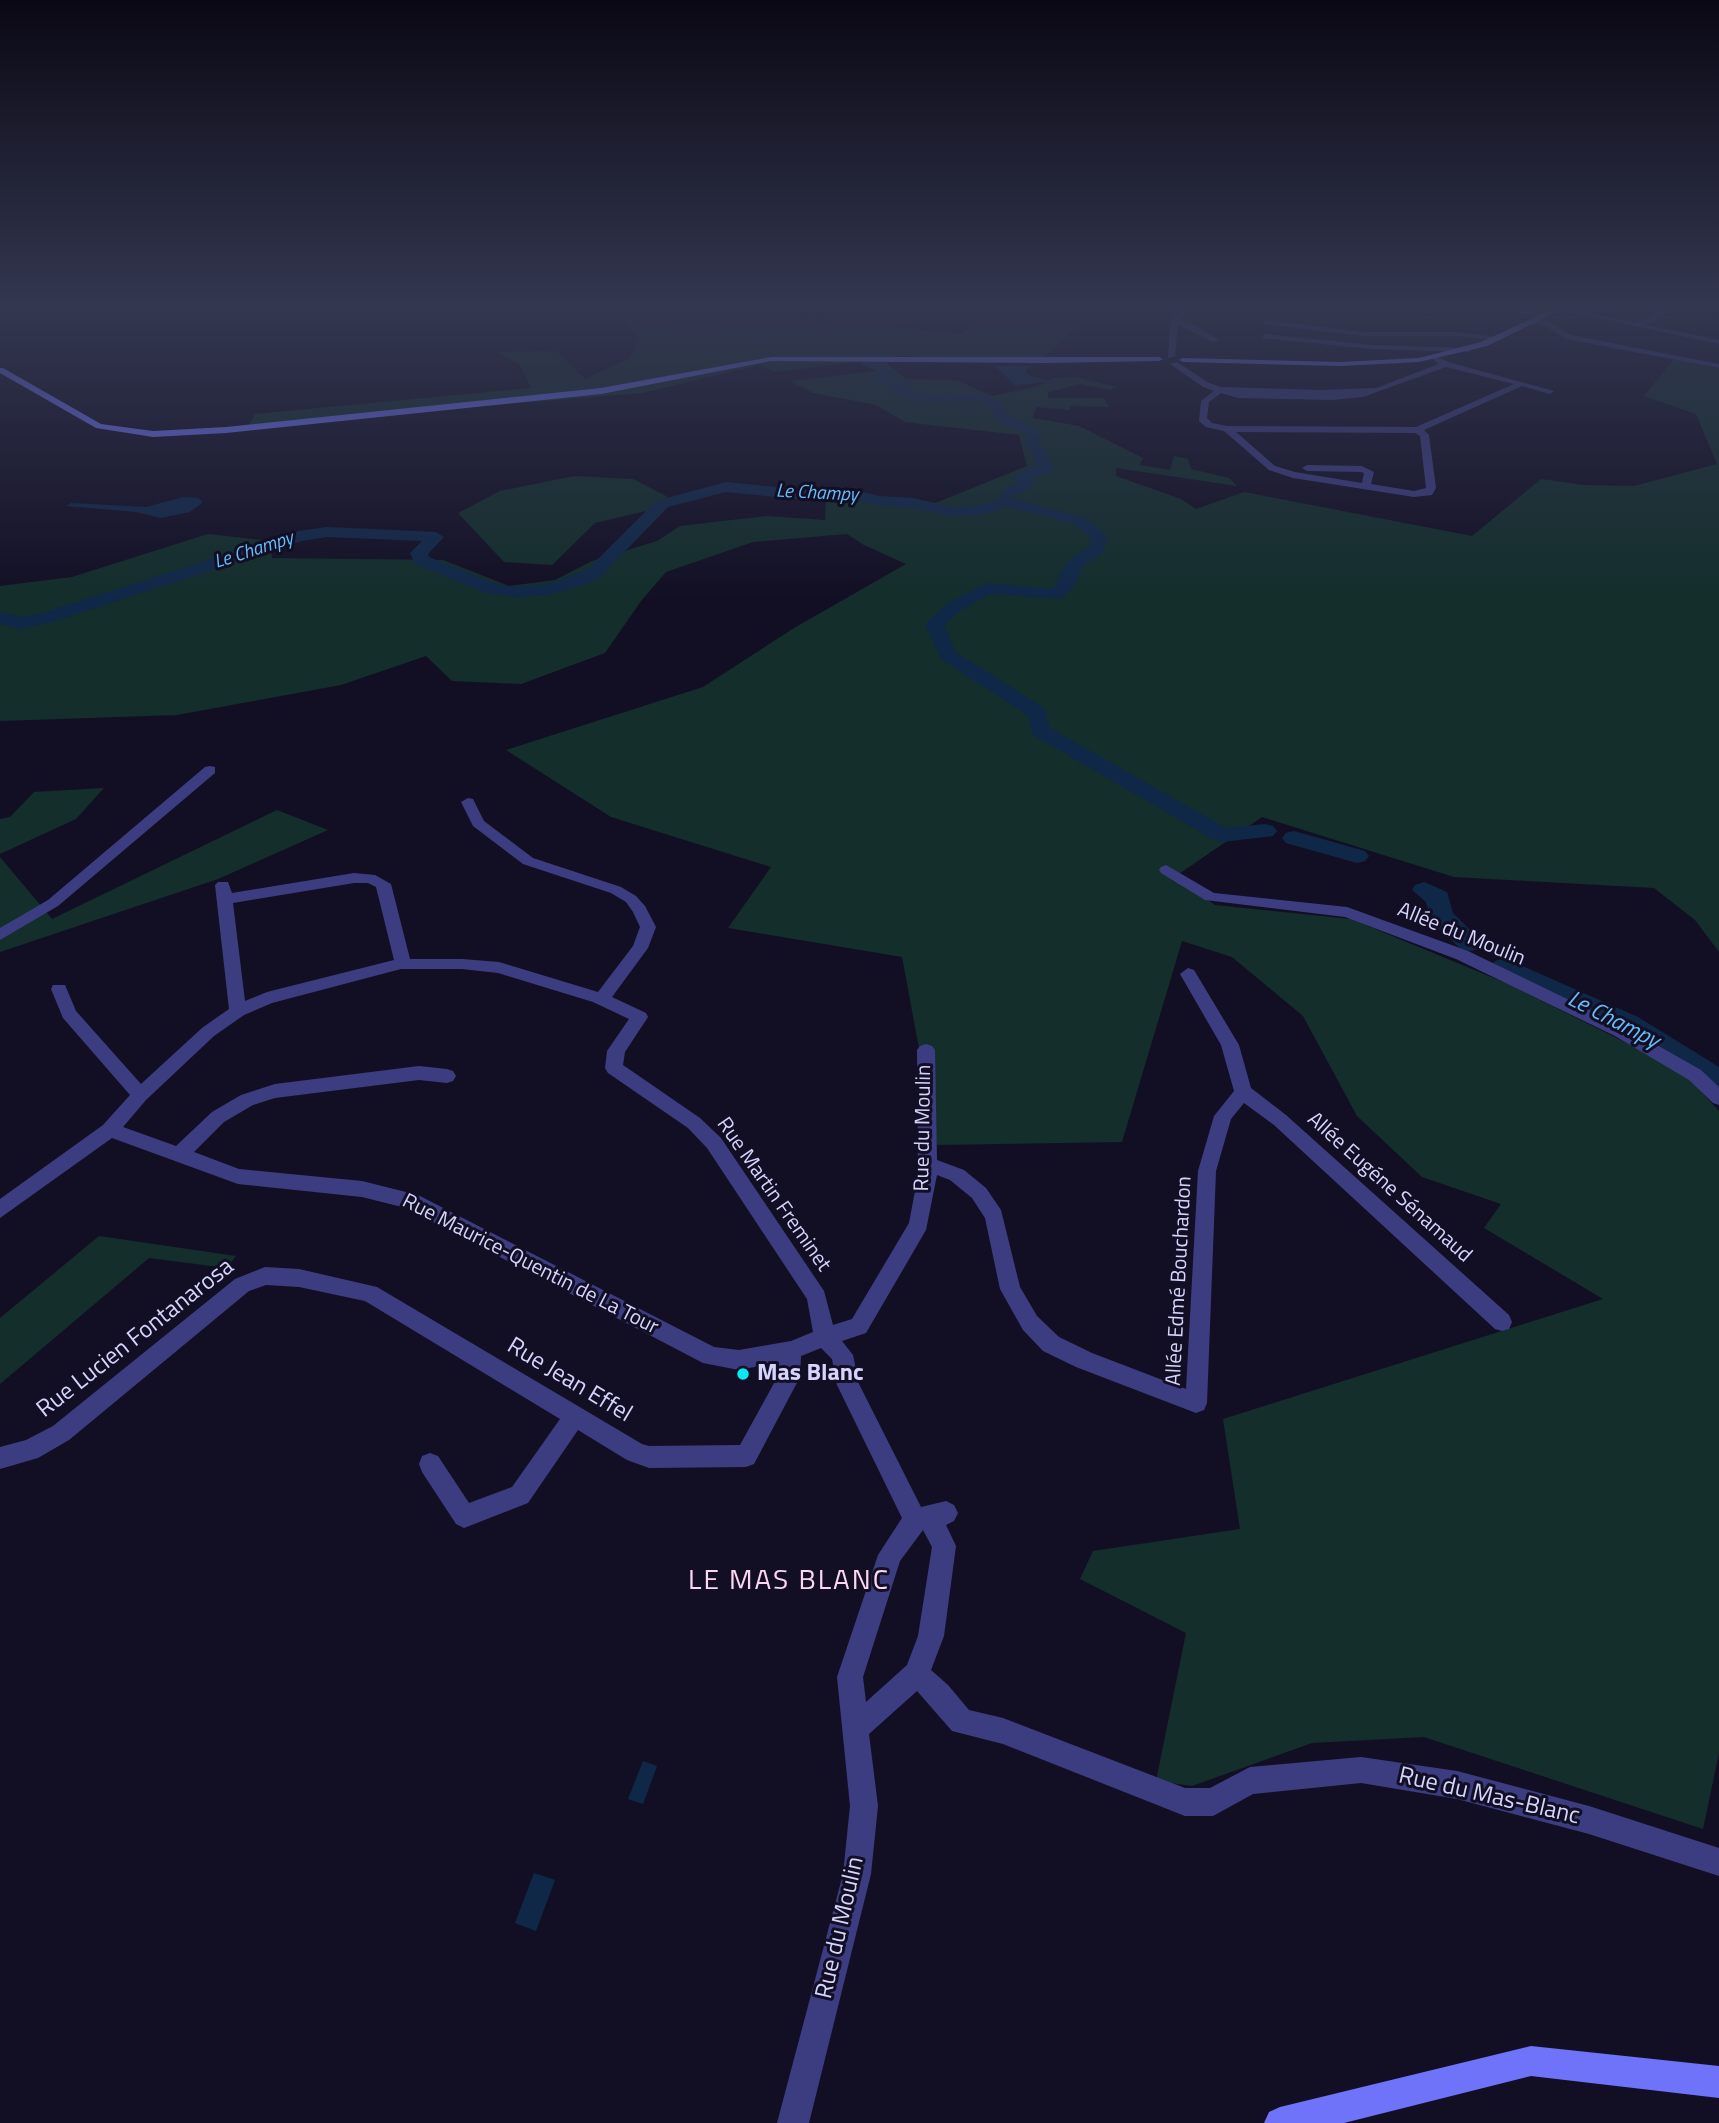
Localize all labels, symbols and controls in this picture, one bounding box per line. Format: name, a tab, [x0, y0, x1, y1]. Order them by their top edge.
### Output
water label: Le Champy	[775, 480, 859, 508]
water label: Le Champy	[211, 527, 297, 575]
street label: Allée du Moulin	[1393, 898, 1529, 972]
water label: Le Champy	[1562, 986, 1664, 1056]
street label: Rue du Moulin	[910, 1064, 938, 1192]
street label: Allée Eugéne Sénamaud	[1302, 1107, 1476, 1269]
street label: Rue Martin Freminet	[710, 1113, 836, 1277]
street label: Allée Edmé Bouchardon	[1162, 1176, 1198, 1386]
street label: Rue Maurice-Quentin de La Tour	[398, 1189, 662, 1341]
street label: Rue Lucien Fontanarosa	[32, 1253, 240, 1425]
street label: Rue Jean Effel	[501, 1332, 637, 1430]
place label: Mas Blanc	[757, 1360, 864, 1388]
marker: Mas Blanc	[735, 1366, 751, 1382]
district label: LE MAS BLANC	[690, 1565, 888, 1599]
street label: Rue du Mas-Blanc	[1396, 1762, 1582, 1832]
street label: Rue du Moulin	[811, 1854, 871, 2002]

